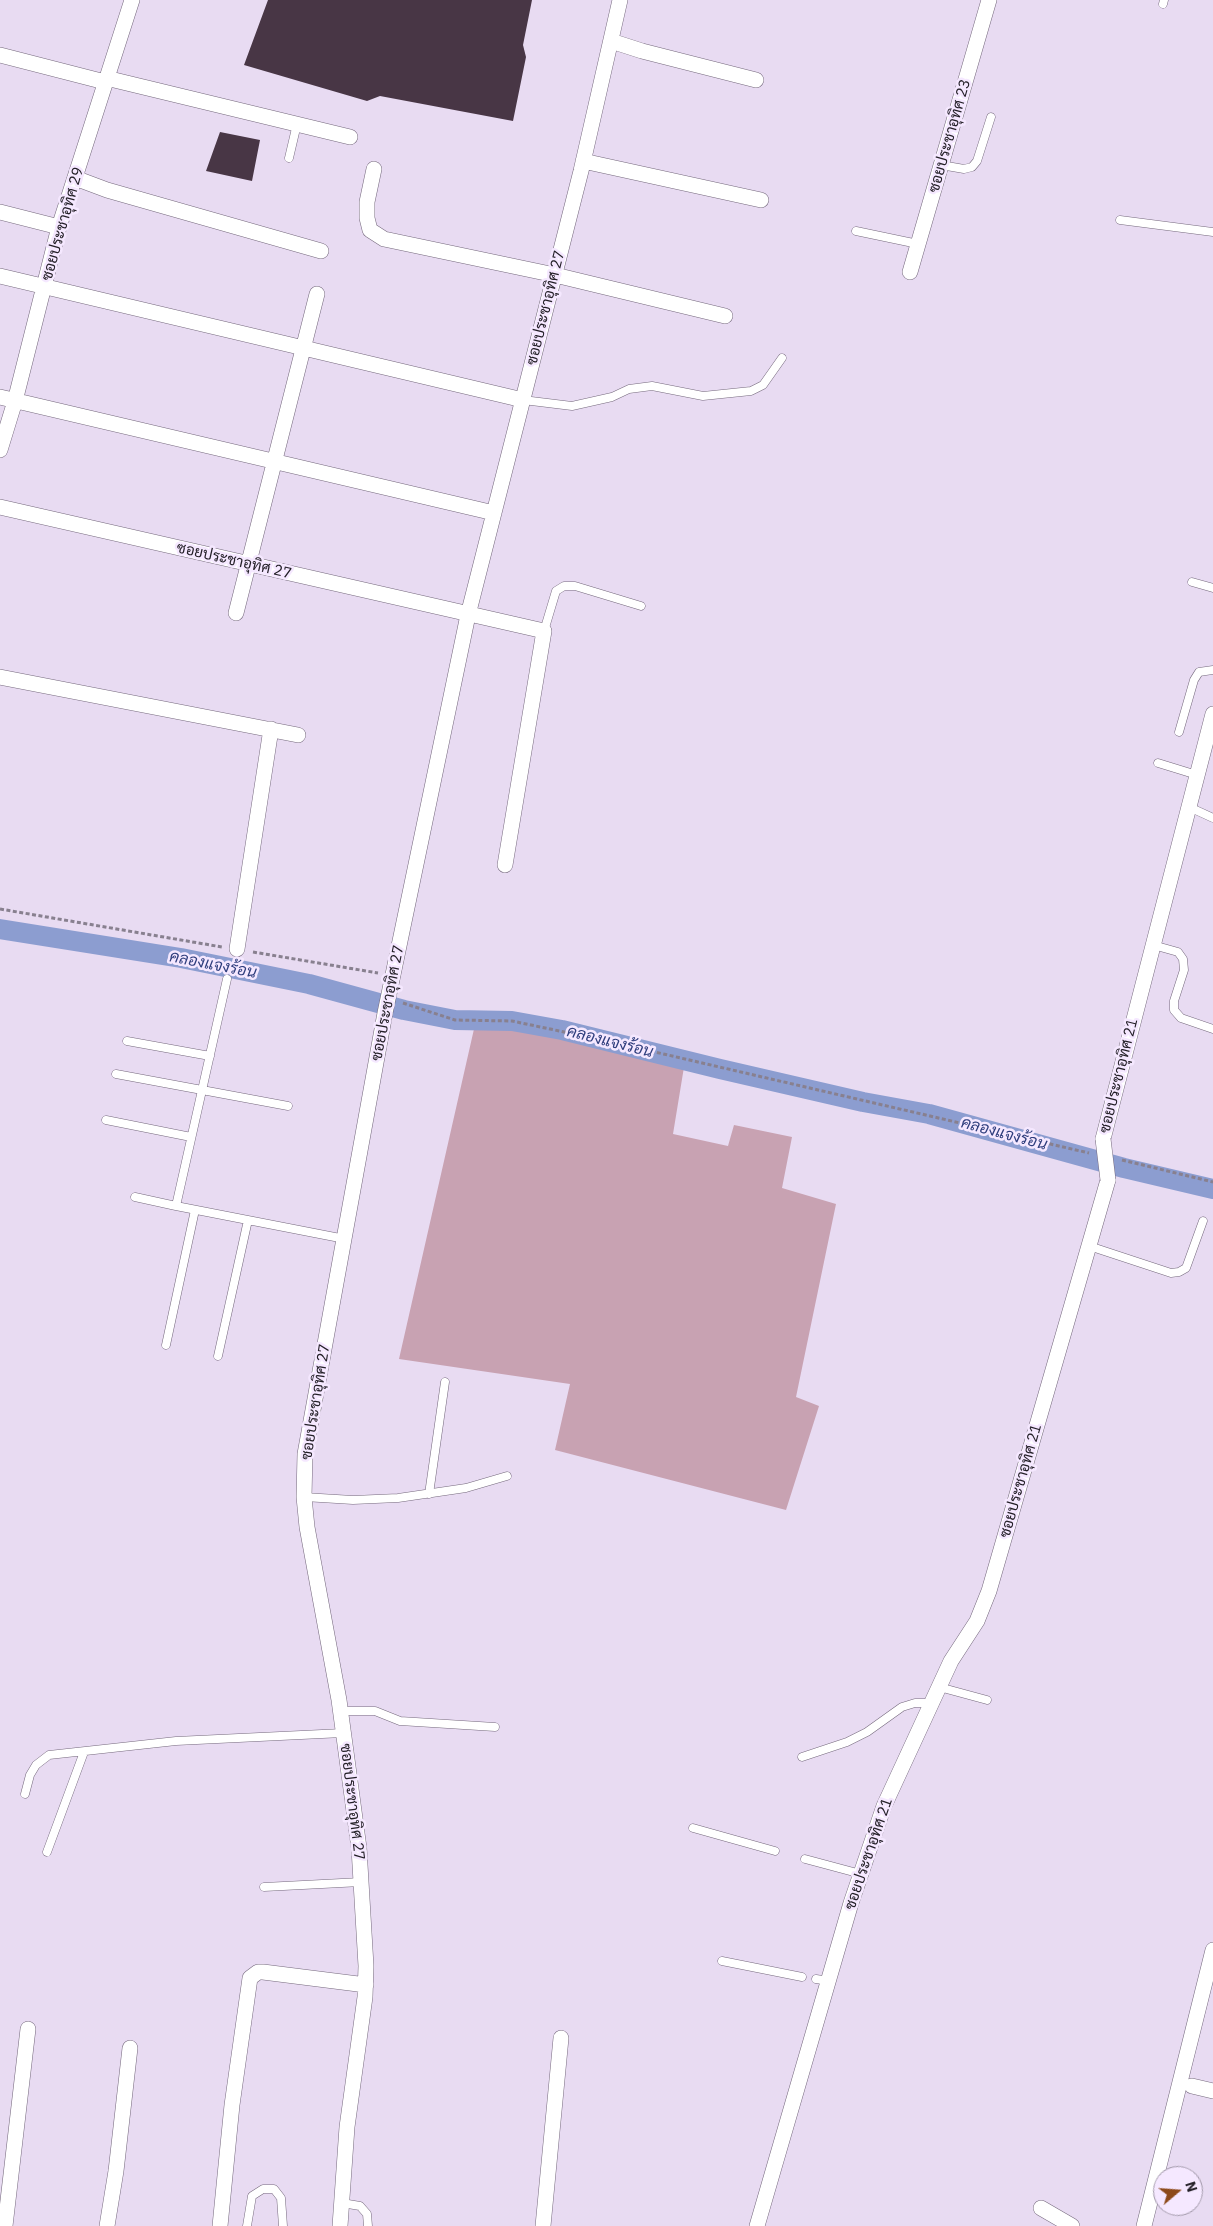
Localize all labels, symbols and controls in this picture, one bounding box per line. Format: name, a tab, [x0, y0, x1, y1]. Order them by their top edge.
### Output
street label: ซอยประชาอุทิศ 23	[925, 77, 975, 195]
street label: ซอยประชาอุทิศ 29	[38, 165, 88, 283]
street label: ซอยประชาอุทิศ 27	[523, 249, 569, 367]
street label: ซอยประชาอุทิศ 27	[175, 539, 293, 583]
street label: ซอยประชาอุทิศ 27	[368, 944, 408, 1062]
water label: คลองแจงร้อน	[168, 947, 258, 983]
street label: ซอยประชาอุทิศ 21	[1096, 1017, 1142, 1135]
water label: คลองแจงร้อน	[565, 1022, 655, 1062]
water label: คลองแจงร้อน	[959, 1113, 1049, 1155]
street label: ซอยประชาอุทิศ 27	[298, 1343, 334, 1461]
street label: ซอยประชาอุทิศ 21	[996, 1422, 1046, 1540]
street label: ซอยประชาอุทิศ 27	[336, 1743, 368, 1861]
street label: ซอยประชาอุทิศ 21	[841, 1796, 897, 1912]
north arrow	[1153, 2166, 1203, 2216]
text: N	[1181, 2179, 1201, 2194]

